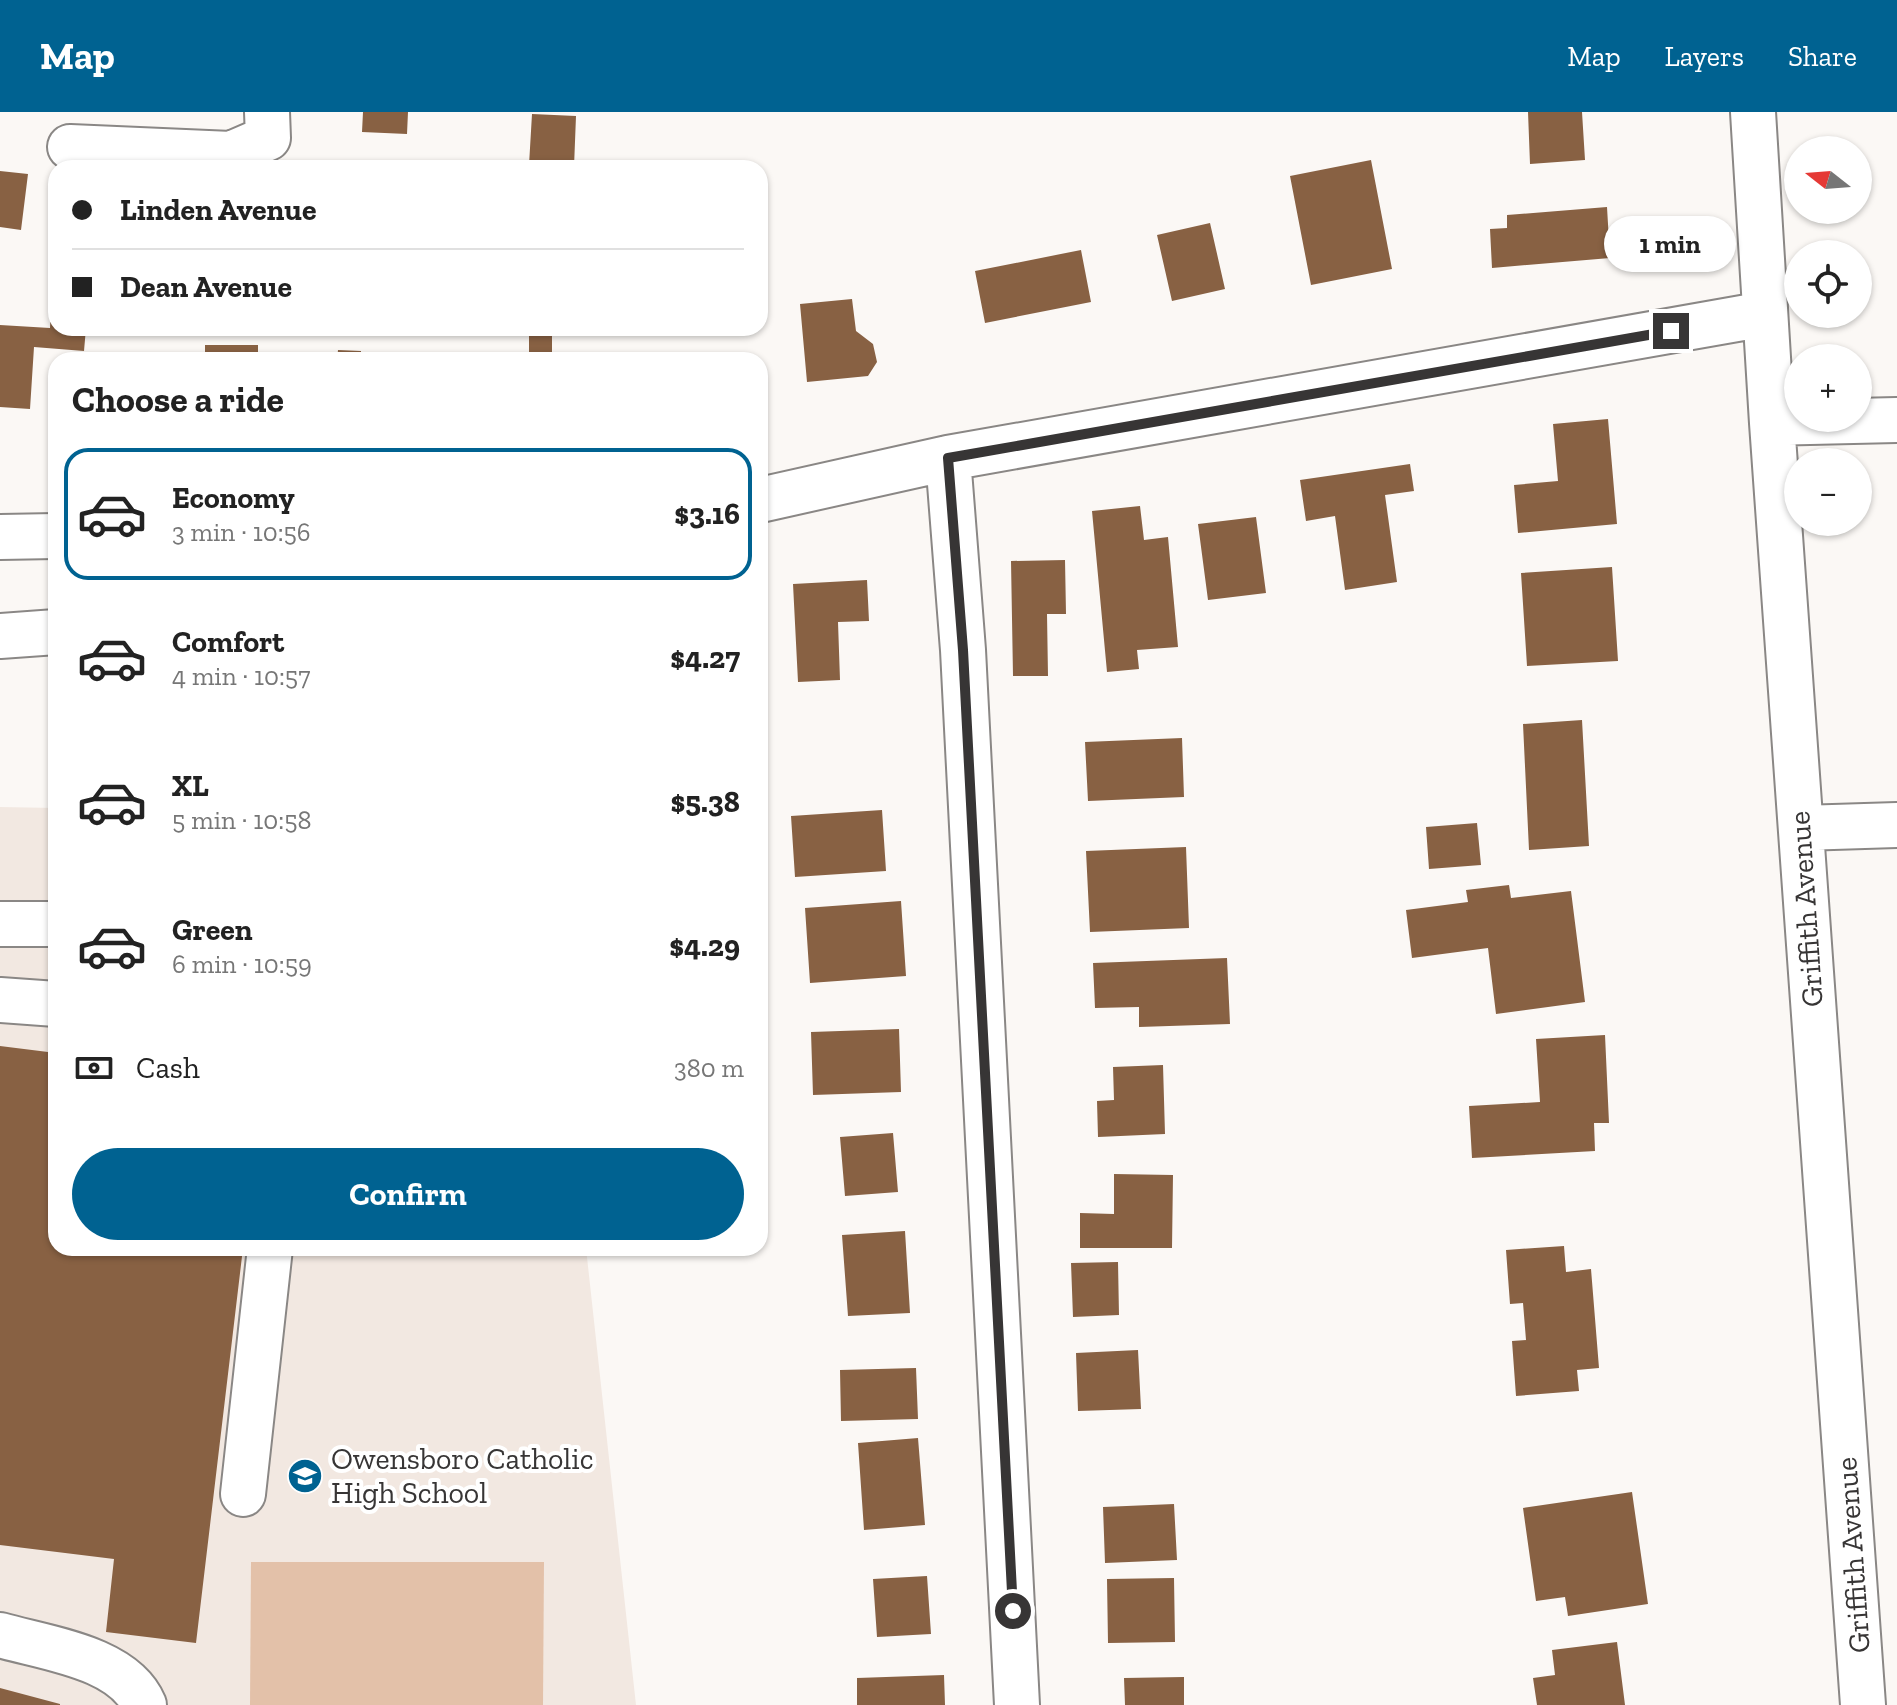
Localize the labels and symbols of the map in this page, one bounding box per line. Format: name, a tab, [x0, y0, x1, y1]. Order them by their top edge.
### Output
north arrow	[1784, 136, 1872, 224]
callout: 1 min	[1605, 215, 1737, 271]
route end	[1653, 313, 1689, 349]
street label: Griffith Avenue	[1781, 810, 1831, 1008]
place label: Owensboro Catholic High School	[331, 1441, 594, 1511]
street label: Griffith Avenue	[1828, 1456, 1878, 1654]
school or university icon: Owensboro Catholic High School	[286, 1457, 324, 1495]
route start	[995, 1593, 1031, 1629]

